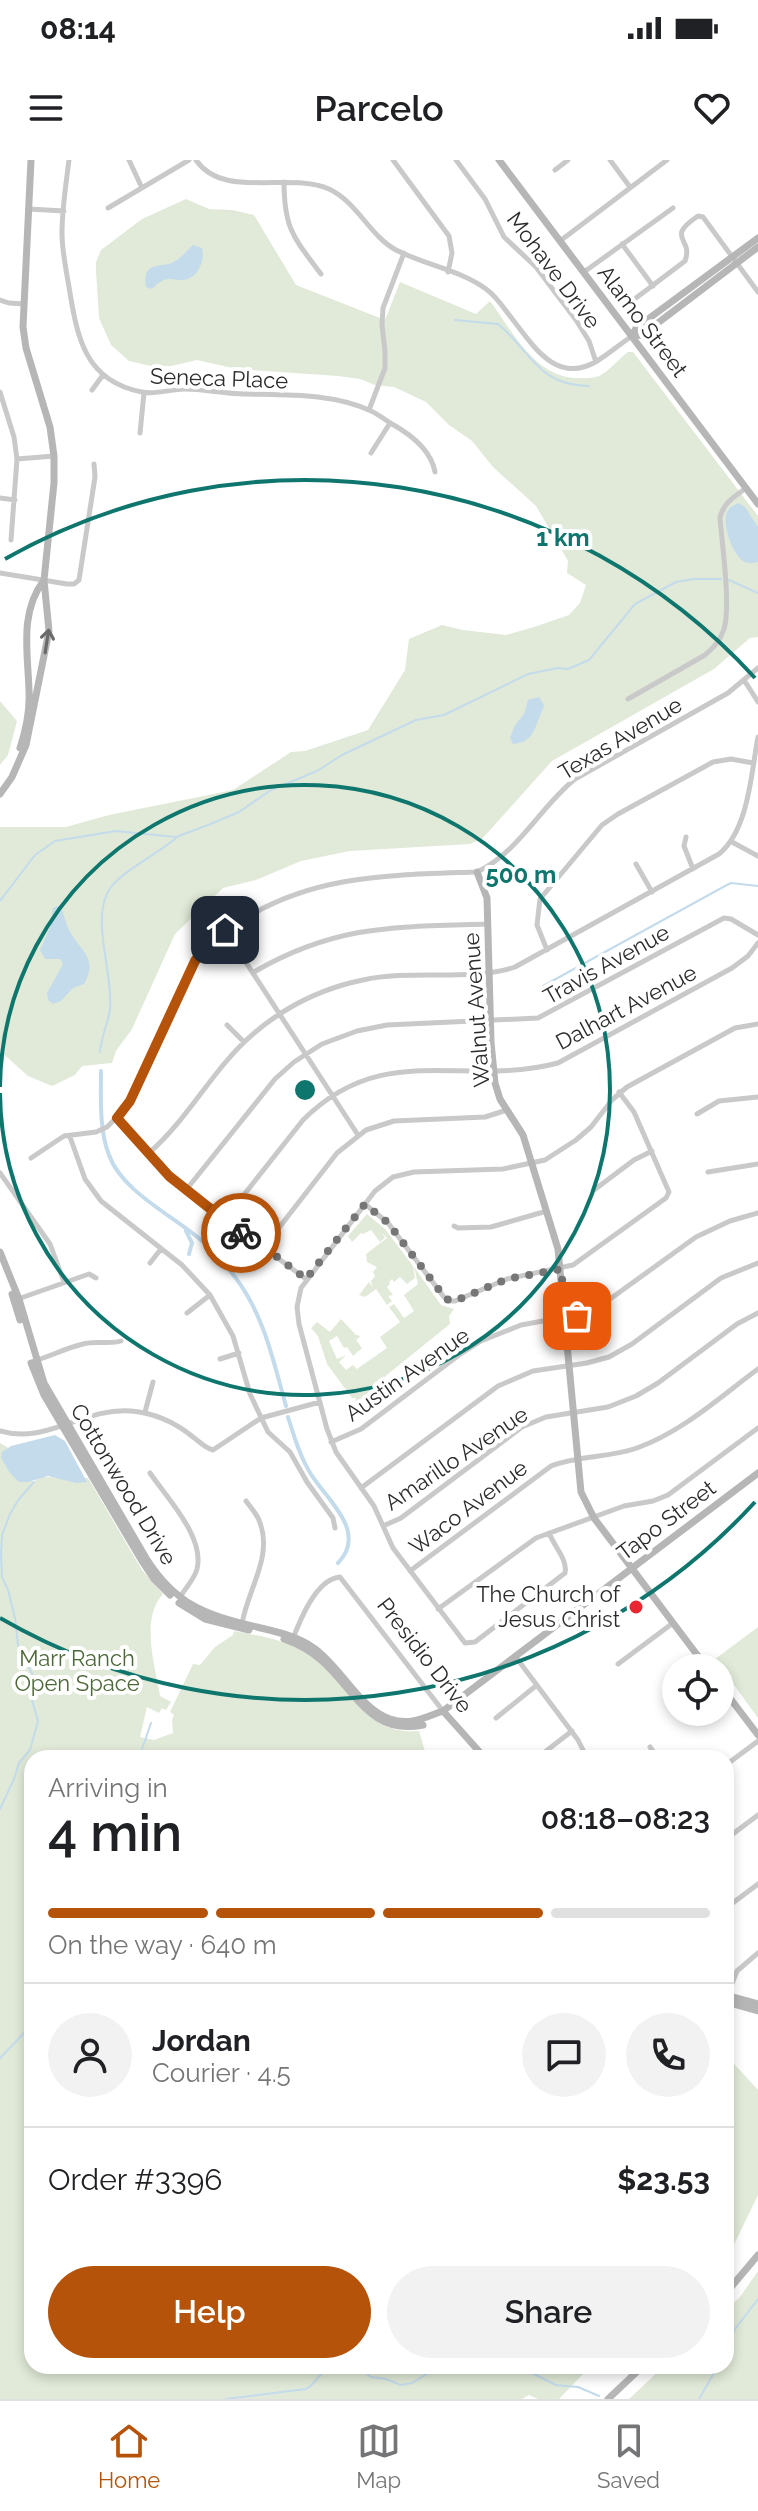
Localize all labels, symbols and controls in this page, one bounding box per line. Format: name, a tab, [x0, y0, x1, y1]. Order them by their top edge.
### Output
text: 08:14	[40, 11, 116, 46]
icon: menu	[24, 86, 68, 130]
icon: heart	[690, 86, 734, 130]
text: Parcelo	[314, 87, 444, 129]
street label: Mohave Drive	[502, 207, 606, 333]
street label: Alamo Street	[593, 260, 694, 382]
street label: Seneca Place	[149, 363, 289, 393]
text: 1 km	[536, 523, 590, 552]
one-way arrow	[40, 629, 55, 654]
street label: Texas Avenue	[554, 691, 686, 785]
text: 500 m	[486, 860, 556, 889]
pin	[191, 896, 259, 964]
icon: home	[203, 908, 247, 952]
street label: Travis Avenue	[538, 919, 674, 1009]
street label: Walnut Avenue	[458, 932, 494, 1088]
street label: Dalhart Avenue	[551, 959, 701, 1055]
centre of rings	[291, 1076, 319, 1104]
courier	[201, 1193, 281, 1273]
icon: bike	[219, 1211, 263, 1255]
pin	[543, 1282, 611, 1350]
icon: bag	[555, 1294, 599, 1338]
street label: Austin Avenue	[340, 1322, 474, 1426]
street label: Cottonwood Drive	[66, 1399, 182, 1569]
street label: Amarillo Avenue	[380, 1401, 532, 1515]
street label: Waco Avenue	[404, 1454, 532, 1560]
street label: Tapo Street	[612, 1474, 721, 1565]
place label: The Church of Jesus Christ	[476, 1581, 621, 1632]
street label: Presidio Drive	[372, 1592, 478, 1718]
marker: The Church of Jesus Christ	[627, 1598, 645, 1616]
park label: Marr Ranch Open Space	[14, 1645, 140, 1696]
map controls	[662, 1654, 734, 1726]
button: locate	[662, 1654, 734, 1726]
text: Arriving in	[48, 1773, 168, 1803]
text: 08:18–08:23	[541, 1801, 710, 1836]
text: 4 min	[48, 1802, 182, 1863]
text: On the way · 640 m	[48, 1930, 277, 1960]
button: person	[48, 2013, 132, 2097]
button: chat	[522, 2013, 606, 2097]
button: phone	[626, 2013, 710, 2097]
text: Jordan	[152, 2023, 251, 2058]
text: Courier · 4.5	[152, 2058, 291, 2088]
text: Order #3396	[48, 2162, 222, 2197]
text: $23.53	[617, 2162, 710, 2197]
button: Help	[48, 2266, 371, 2358]
button: Share	[387, 2266, 710, 2358]
tab: Home	[98, 2419, 160, 2493]
tab: Map	[356, 2419, 401, 2493]
tab: Saved	[597, 2419, 660, 2493]

